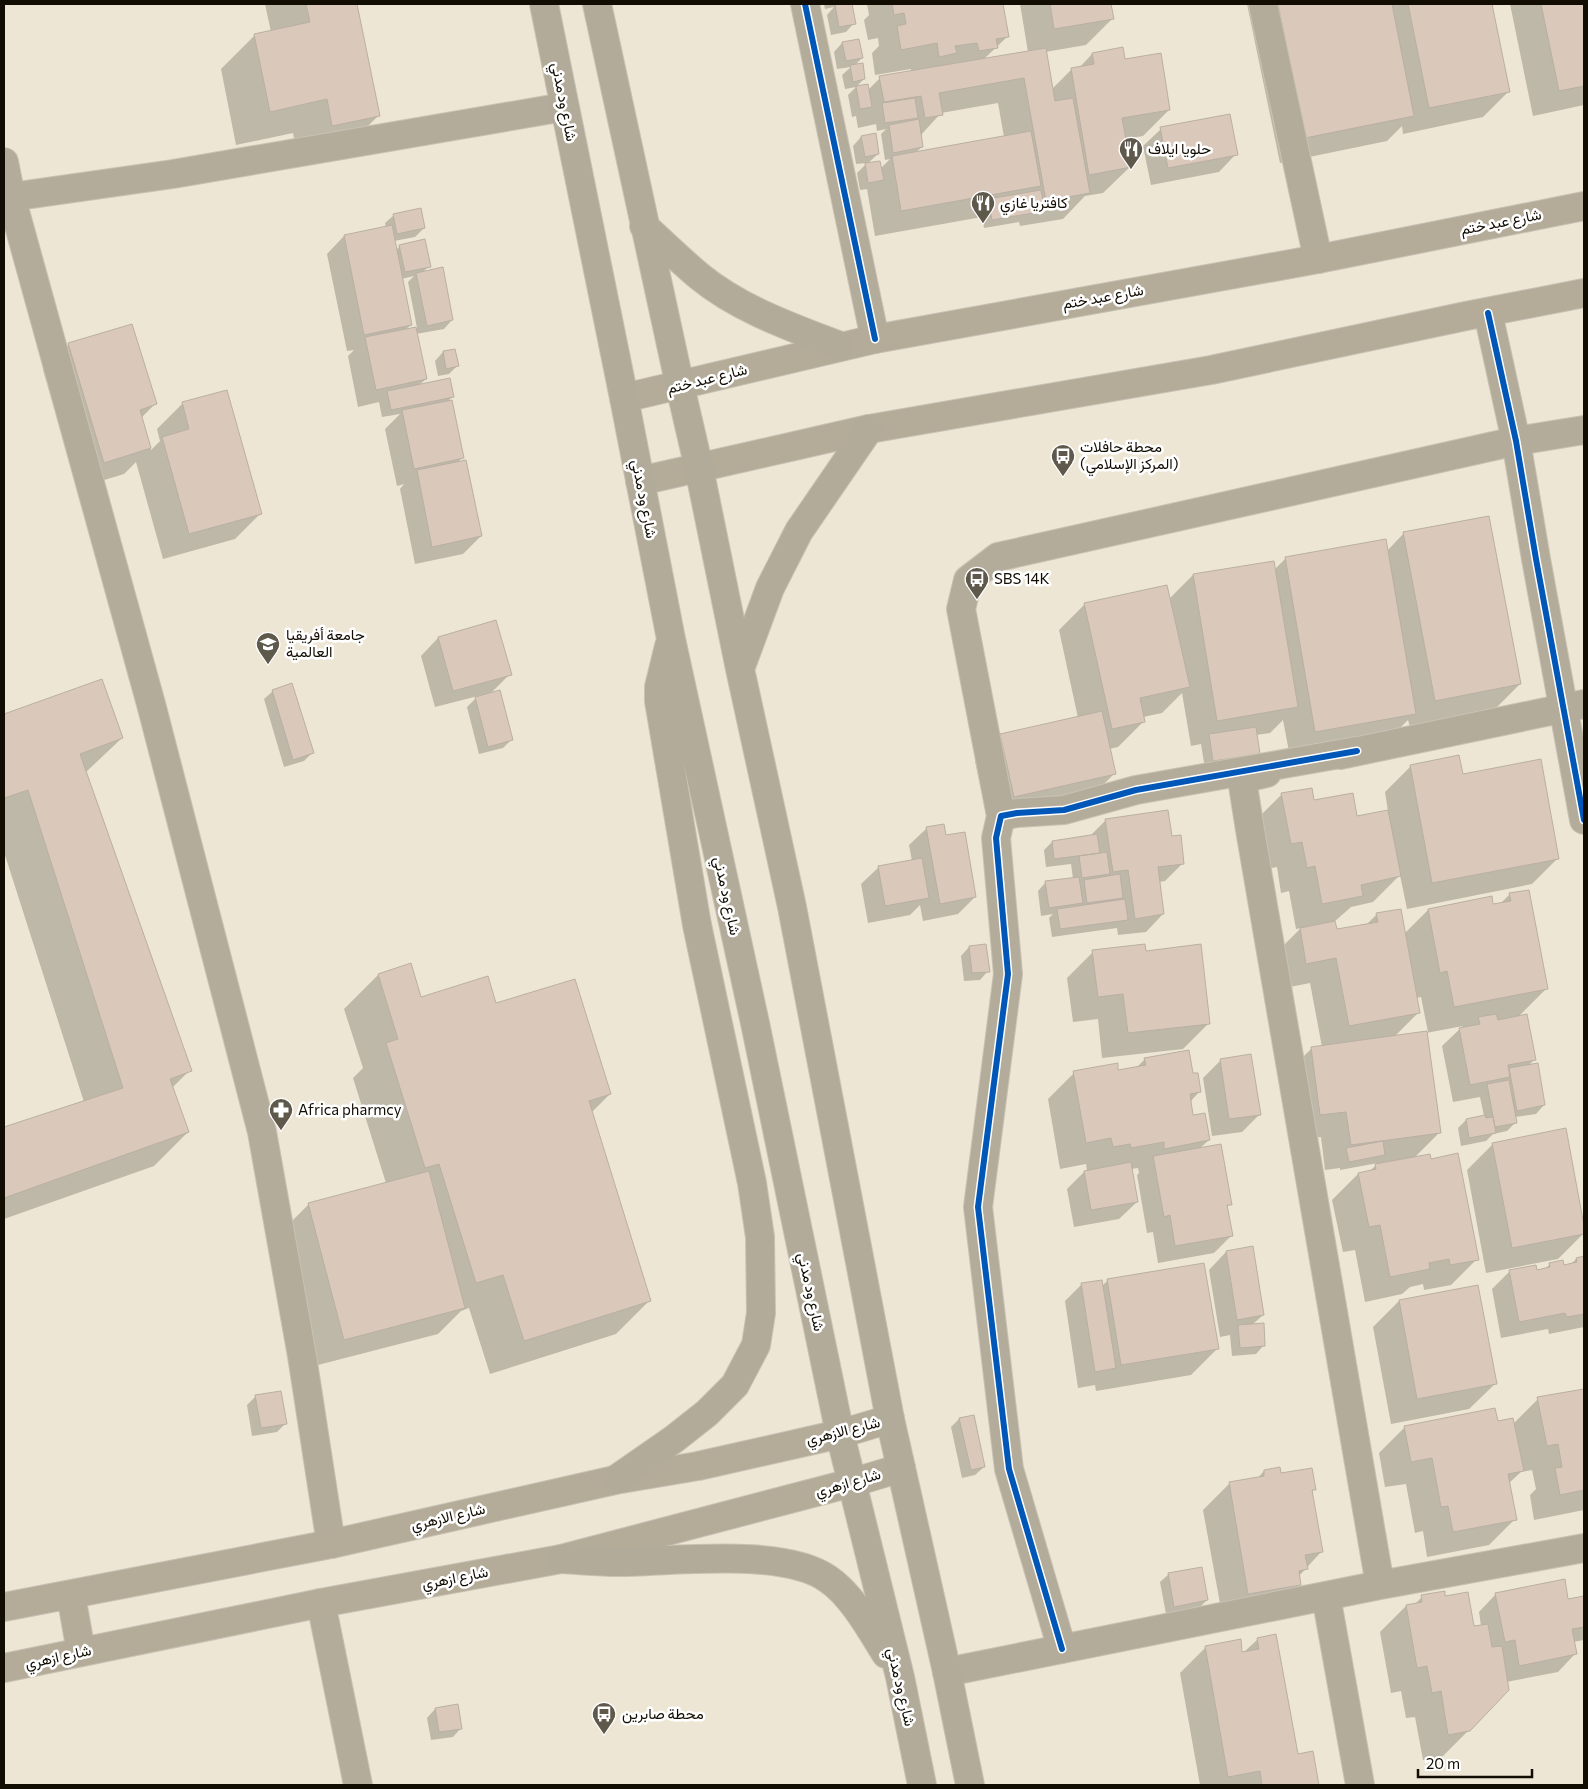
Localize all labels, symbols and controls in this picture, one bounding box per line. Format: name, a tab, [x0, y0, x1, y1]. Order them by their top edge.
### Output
street label: شارع ود مدني	[544, 61, 581, 144]
restaurant icon: حلويا ايلاف	[1118, 136, 1144, 170]
place label: حلويا ايلاف	[1148, 139, 1211, 158]
restaurant icon: كافتريا غازي	[970, 190, 996, 224]
place label: كافتريا غازي	[1000, 193, 1068, 216]
street label: شارع عبد ختم	[1459, 204, 1543, 241]
street label: شارع عبد ختم	[1061, 280, 1145, 315]
street label: شارع عبد ختم	[665, 359, 750, 400]
place label: محطة حافلات (المركز الإسلامي)	[1080, 437, 1179, 477]
bus stop icon: محطة حافلات (المركز الإسلامي)	[1050, 443, 1076, 477]
street label: شارع ود مدني	[624, 458, 661, 541]
bus stop icon: SBS 14K	[964, 566, 990, 600]
place label: SBS 14K	[994, 569, 1050, 587]
place label: جامعة أفريقيا العالمية	[286, 625, 365, 661]
school or university icon: جامعة أفريقيا العالمية	[255, 631, 281, 665]
street label: شارع ود مدني	[706, 855, 745, 938]
pharmacy icon: Africa pharmcy	[268, 1097, 294, 1131]
place label: Africa pharmcy	[298, 1100, 402, 1118]
street label: شارع ود مدني	[790, 1251, 829, 1334]
street label: شارع الازهري	[804, 1412, 883, 1453]
street label: شارع ازهري	[813, 1464, 884, 1505]
street label: شارع الازهري	[409, 1499, 488, 1538]
street label: شارع ازهري	[420, 1562, 491, 1597]
street label: شارع ازهري	[23, 1640, 94, 1677]
street label: شارع ود مدني	[879, 1646, 920, 1729]
bus stop icon: محطة صابرين	[591, 1701, 617, 1735]
place label: محطة صابرين	[622, 1704, 704, 1724]
scale bar	[1418, 1746, 1532, 1778]
text: 20 m	[1426, 1754, 1460, 1772]

